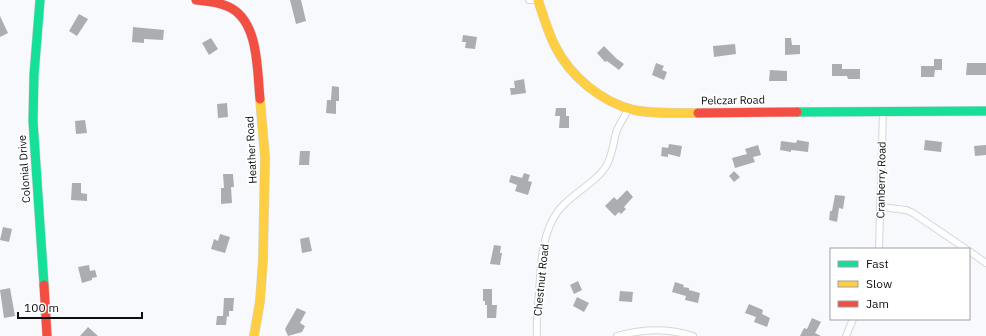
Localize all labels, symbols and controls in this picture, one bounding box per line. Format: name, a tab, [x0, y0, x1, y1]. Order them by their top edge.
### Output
street label: Pelczar Road	[701, 92, 765, 108]
street label: Heather Road	[242, 116, 260, 184]
street label: Colonial Drive	[15, 135, 33, 203]
street label: Cranberry Road	[873, 141, 889, 219]
street label: Chestnut Road	[530, 243, 552, 317]
legend	[830, 248, 970, 320]
text: Fast	[866, 256, 889, 271]
text: Slow	[866, 276, 892, 291]
scale bar	[18, 294, 142, 320]
text: Jam	[866, 296, 889, 311]
text: 100 m	[24, 300, 59, 315]

